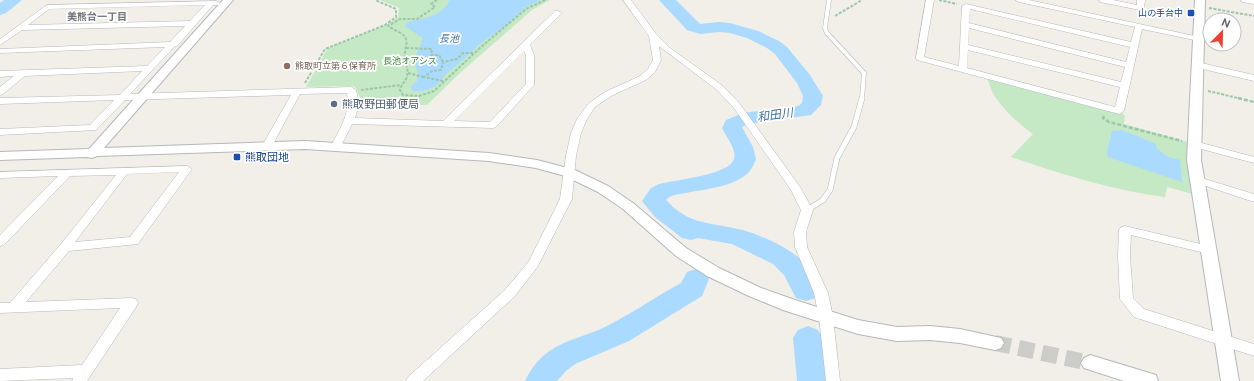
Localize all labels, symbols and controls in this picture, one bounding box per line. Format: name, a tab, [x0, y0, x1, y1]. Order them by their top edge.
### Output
place label: 山の手台中	[1138, 7, 1183, 19]
marker: 山の手台中	[1186, 8, 1196, 18]
district label: 美熊台一丁目	[67, 10, 127, 23]
north arrow	[1202, 12, 1242, 52]
text: N	[1219, 15, 1232, 31]
water label: 長池	[439, 32, 460, 45]
park label: 長池オアシス	[383, 55, 437, 67]
place label: 熊取町立第６保育所	[295, 60, 376, 72]
marker: 熊取町立第６保育所	[282, 61, 292, 71]
place label: 熊取野田郵便局	[342, 97, 419, 111]
marker: 熊取野田郵便局	[329, 99, 339, 109]
water label: 和田川	[756, 104, 796, 125]
place label: 熊取団地	[245, 150, 289, 164]
marker: 熊取団地	[232, 152, 242, 162]

